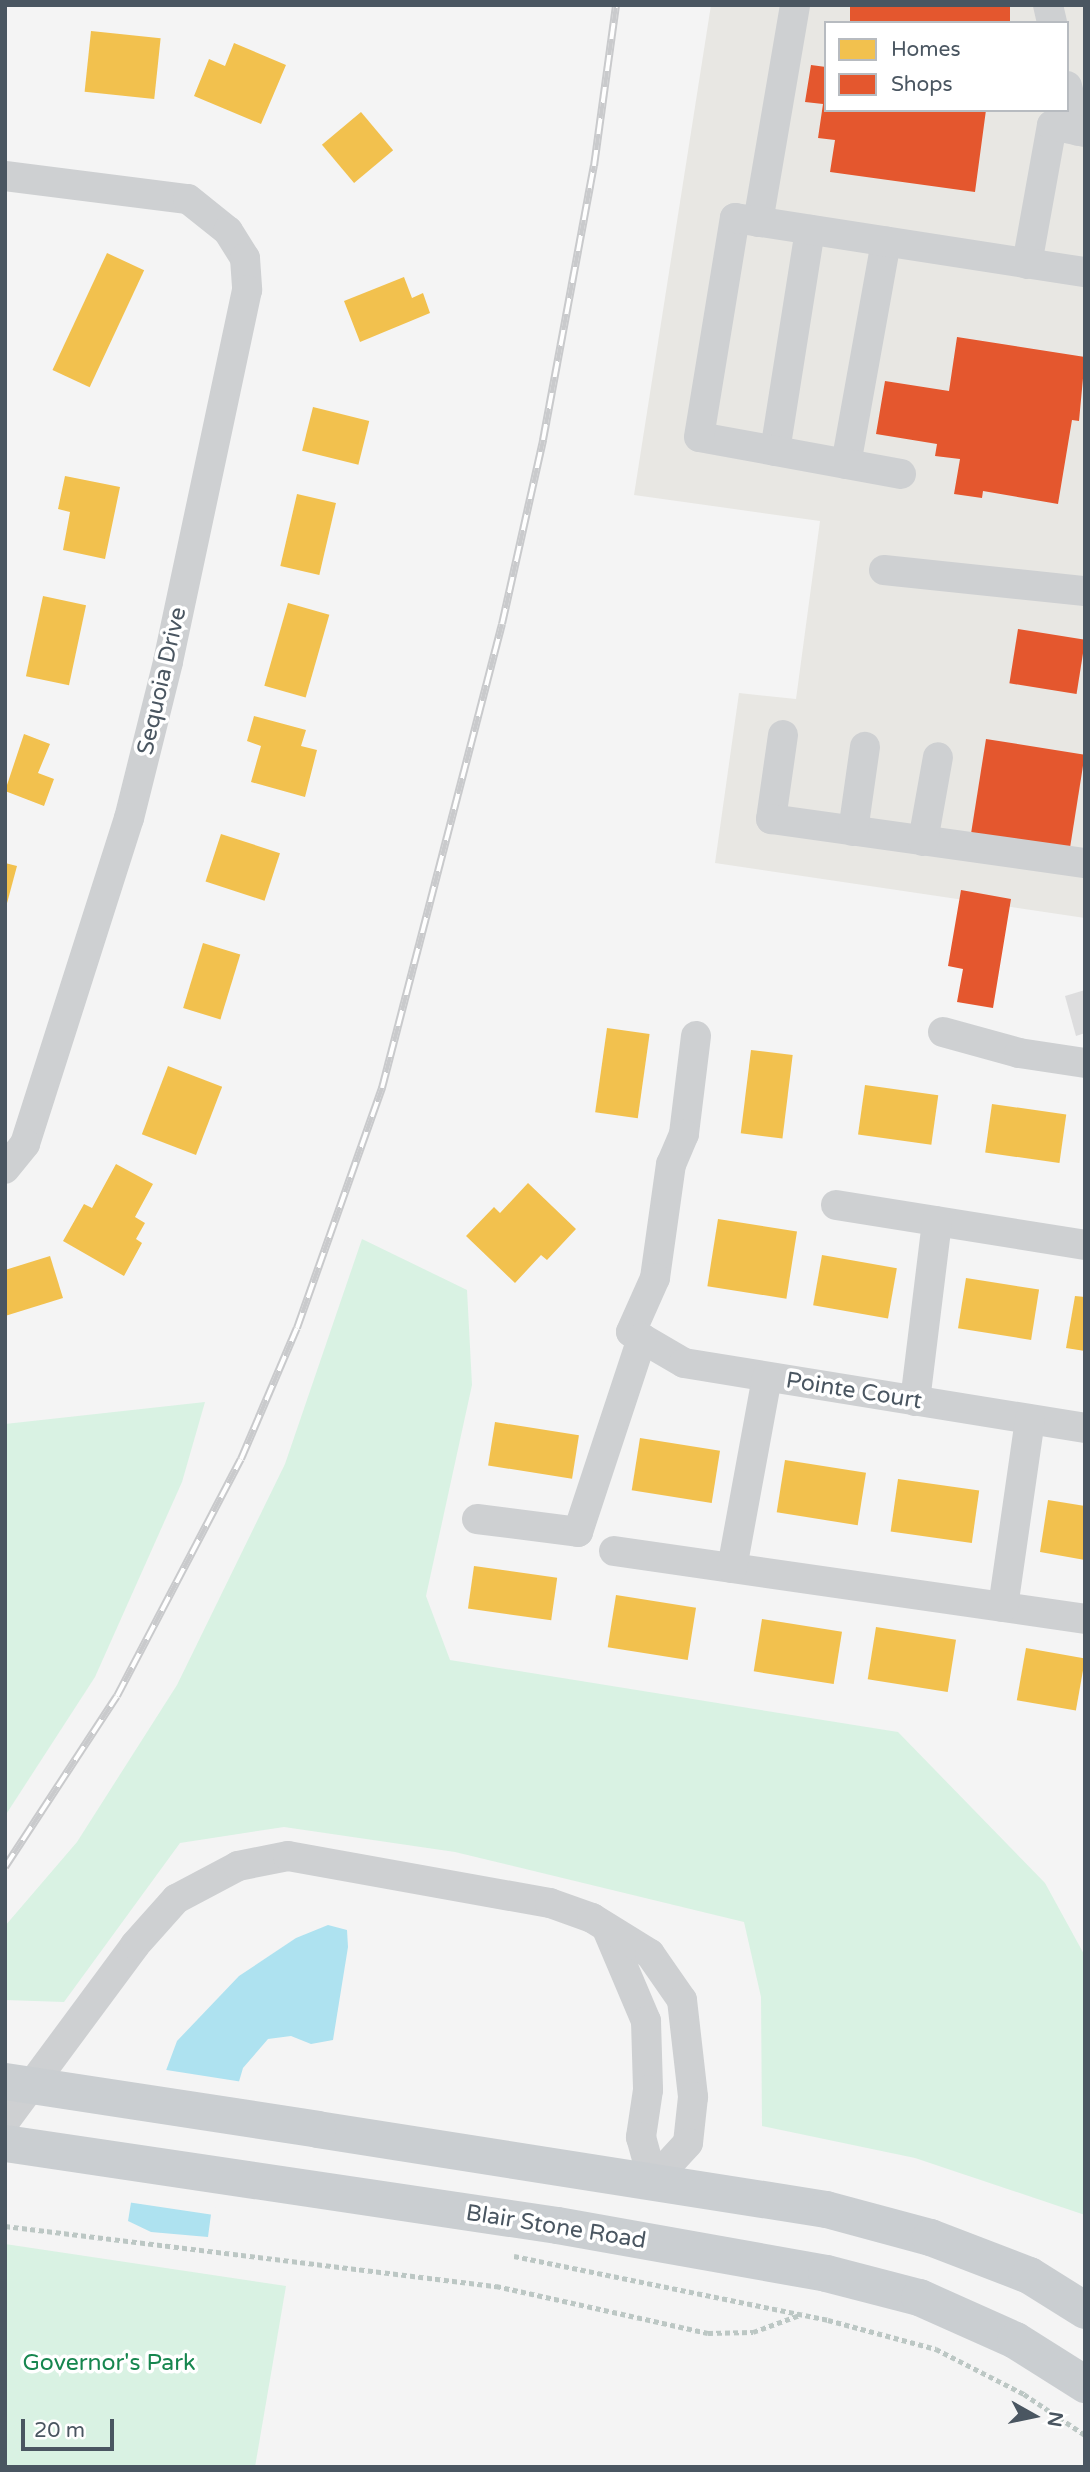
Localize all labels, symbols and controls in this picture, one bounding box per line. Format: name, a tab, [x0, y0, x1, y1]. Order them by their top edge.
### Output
legend	[824, 21, 1069, 112]
text: Homes	[891, 37, 961, 62]
text: Shops	[891, 72, 953, 97]
street label: Sequoia Drive	[132, 604, 192, 758]
street label: Pointe Court	[784, 1367, 924, 1415]
street label: Blair Stone Road	[464, 2199, 648, 2255]
park label: Governor's Park	[22, 2349, 196, 2377]
north arrow	[999, 2381, 1069, 2451]
scale bar	[24, 2406, 117, 2450]
text: N	[1043, 2410, 1067, 2429]
text: 20 m	[34, 2418, 85, 2443]

